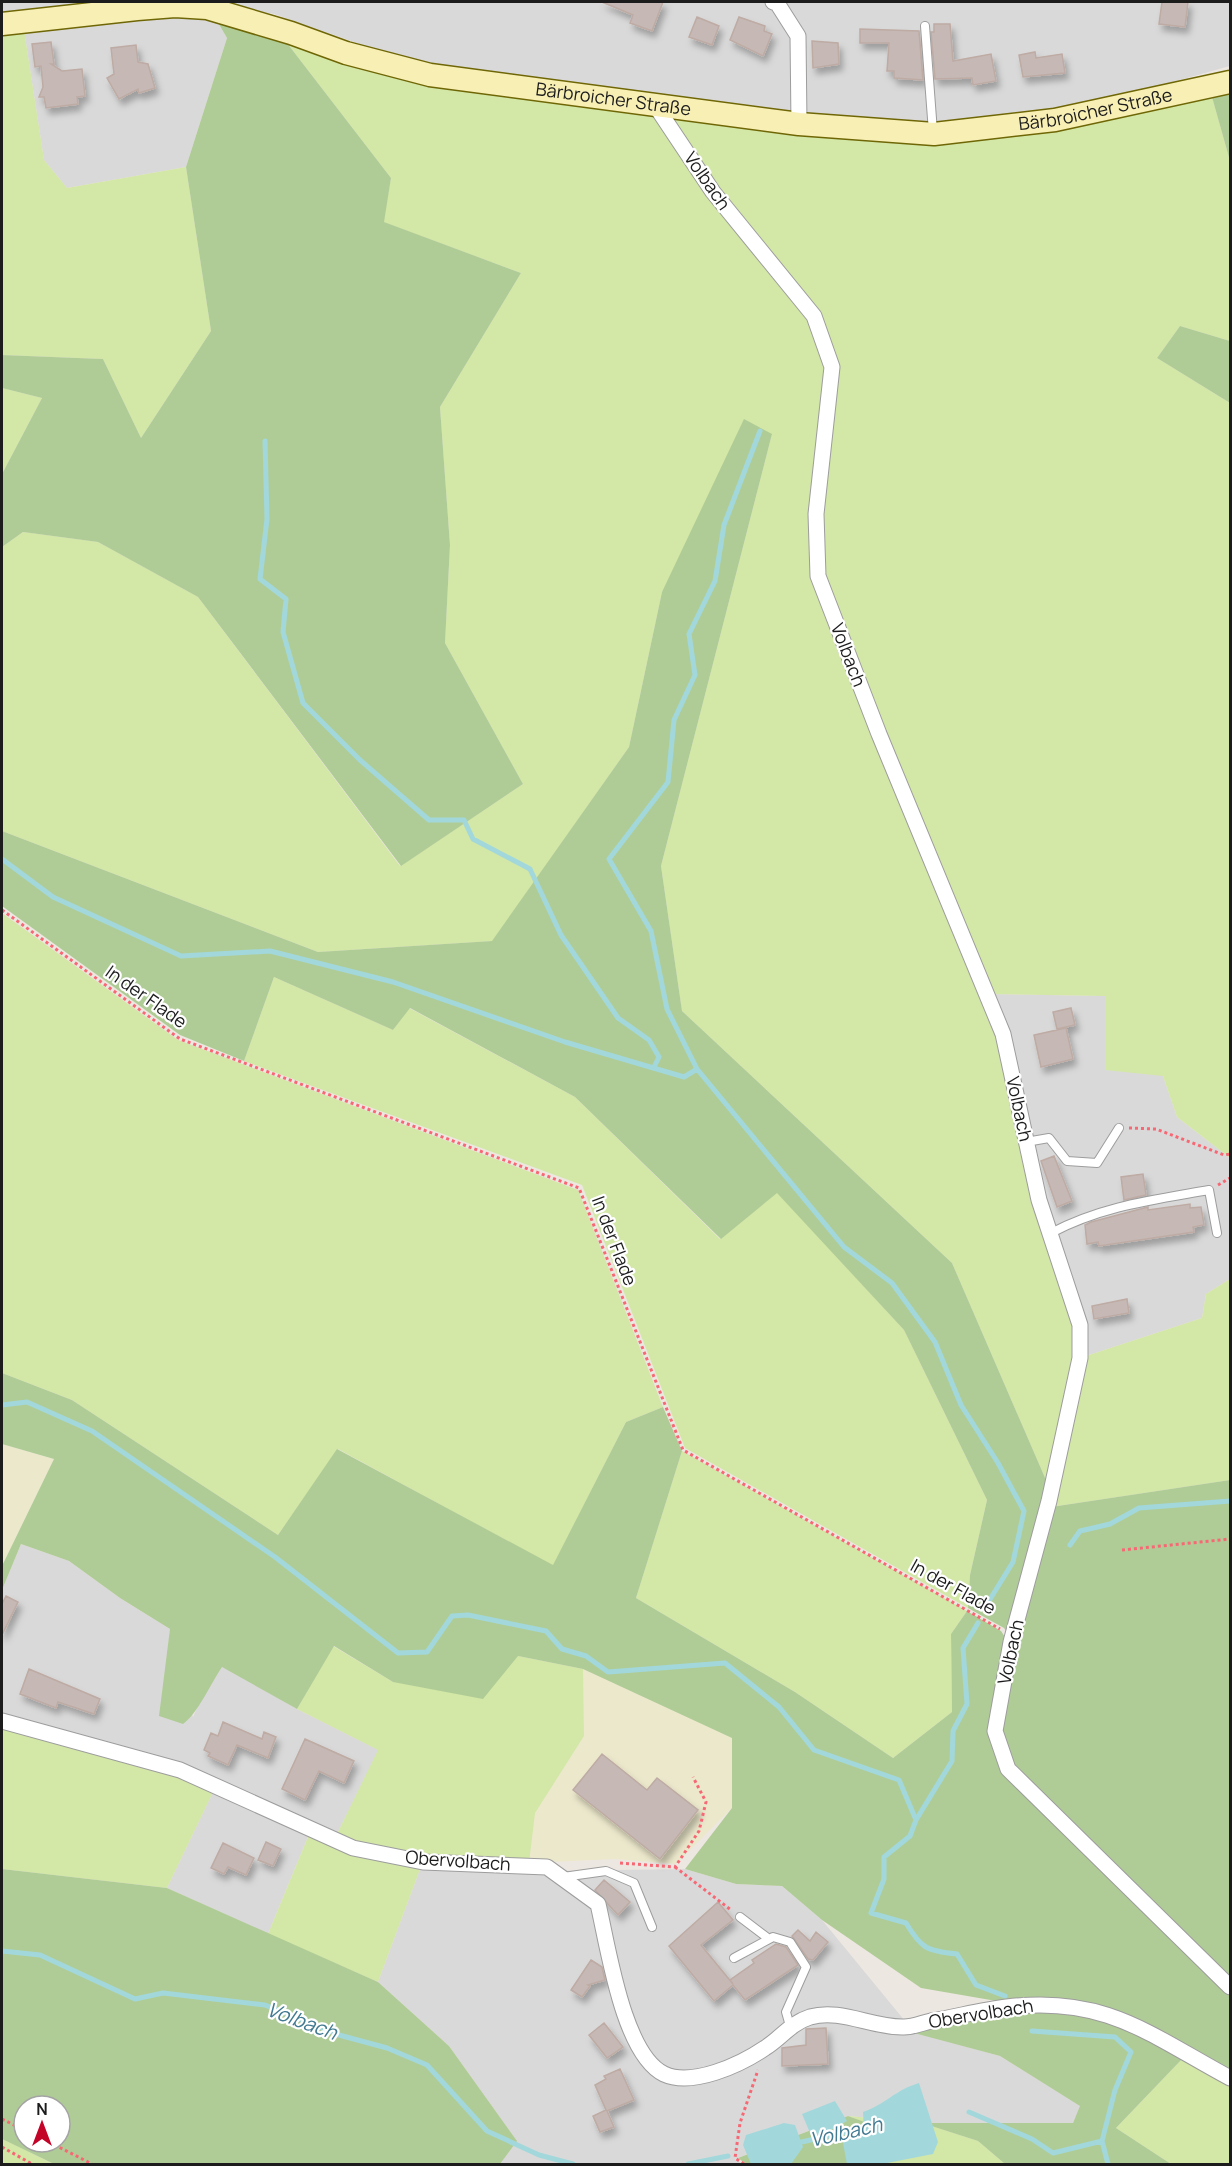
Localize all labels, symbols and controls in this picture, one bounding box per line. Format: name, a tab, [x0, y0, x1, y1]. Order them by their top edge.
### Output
street label: Bärbroicher Straße	[534, 76, 693, 121]
street label: Bärbroicher Straße	[1017, 82, 1174, 135]
street label: Volbach	[679, 147, 737, 214]
street label: Volbach	[826, 620, 872, 690]
street label: In der Flade	[101, 959, 192, 1033]
street label: Volbach	[1001, 1074, 1039, 1144]
street label: In der Flade	[587, 1192, 643, 1289]
street label: In der Flade	[906, 1553, 1001, 1619]
street label: Volbach	[991, 1617, 1029, 1687]
street label: Obervolbach	[405, 1844, 512, 1876]
street label: Obervolbach	[927, 1993, 1035, 2033]
water label: Volbach	[263, 1995, 342, 2046]
north arrow	[12, 2094, 72, 2154]
text: N	[36, 2098, 48, 2120]
water label: Volbach	[807, 2110, 886, 2153]

